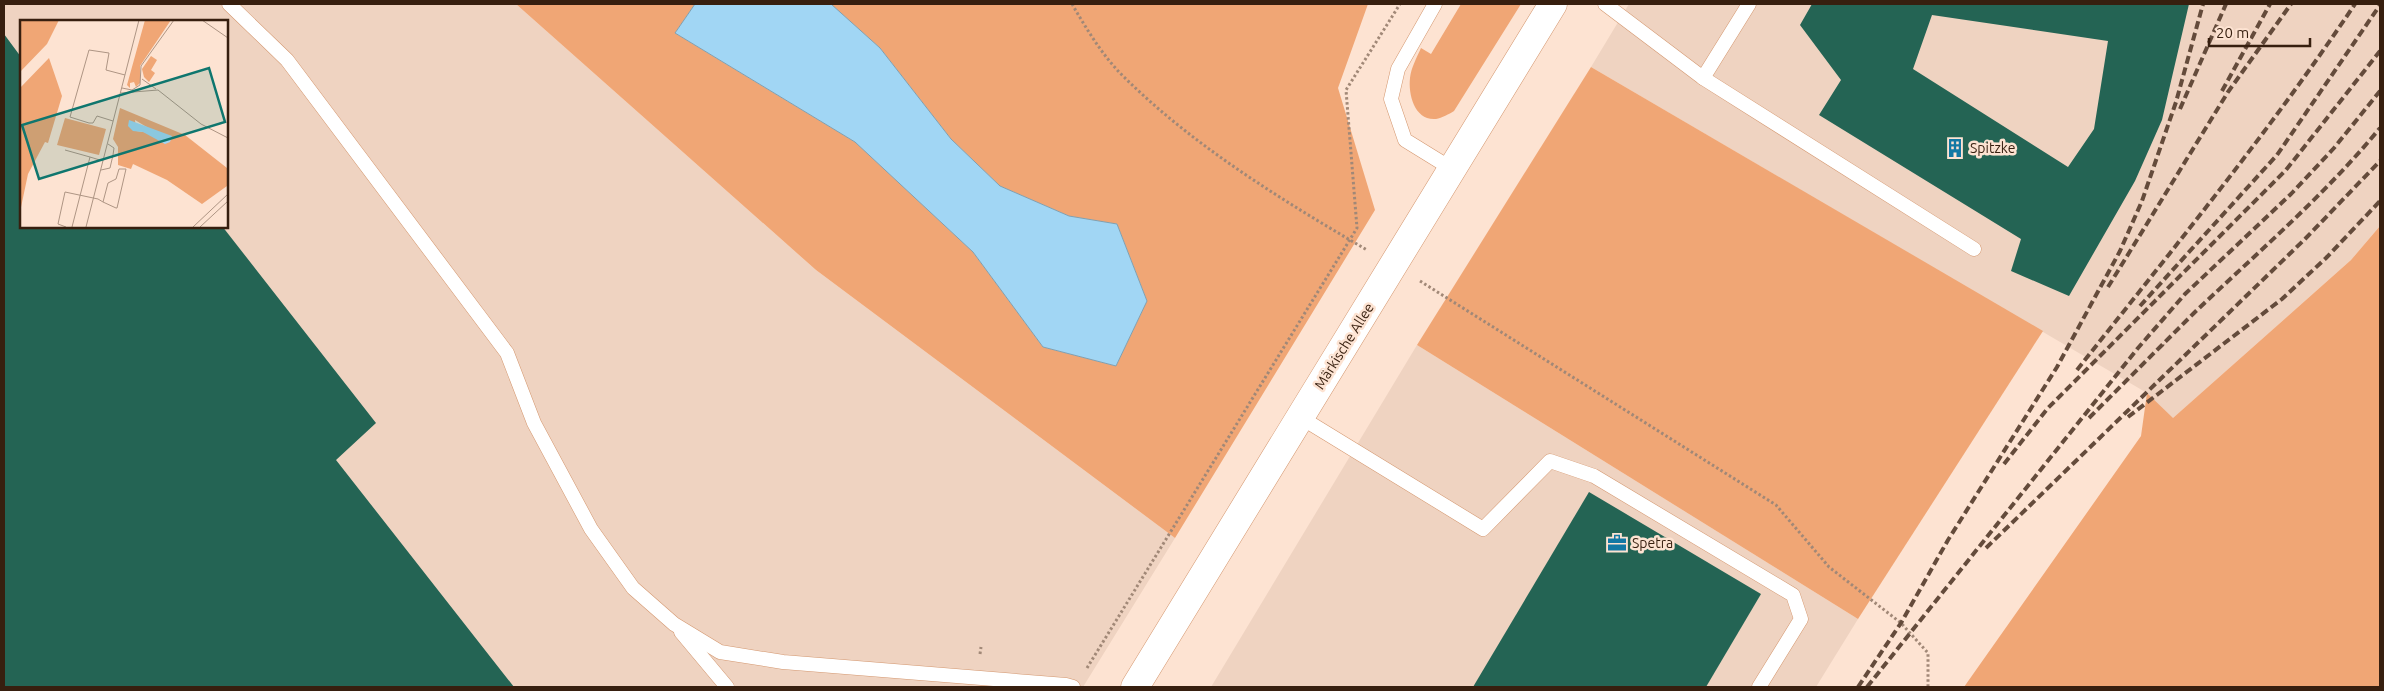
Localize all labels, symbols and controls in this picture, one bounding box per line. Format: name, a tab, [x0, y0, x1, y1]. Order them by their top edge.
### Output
scale bar	[2209, 15, 2310, 47]
inset map	[20, 20, 228, 228]
text: 20 m	[2216, 24, 2249, 41]
building icon: Spitzke	[1944, 137, 1966, 159]
place label: Spitzke	[1970, 140, 2015, 156]
street label: Märkische Allee	[1311, 300, 1377, 392]
office icon: Spetra	[1606, 532, 1628, 554]
place label: Spetra	[1632, 535, 1673, 551]

